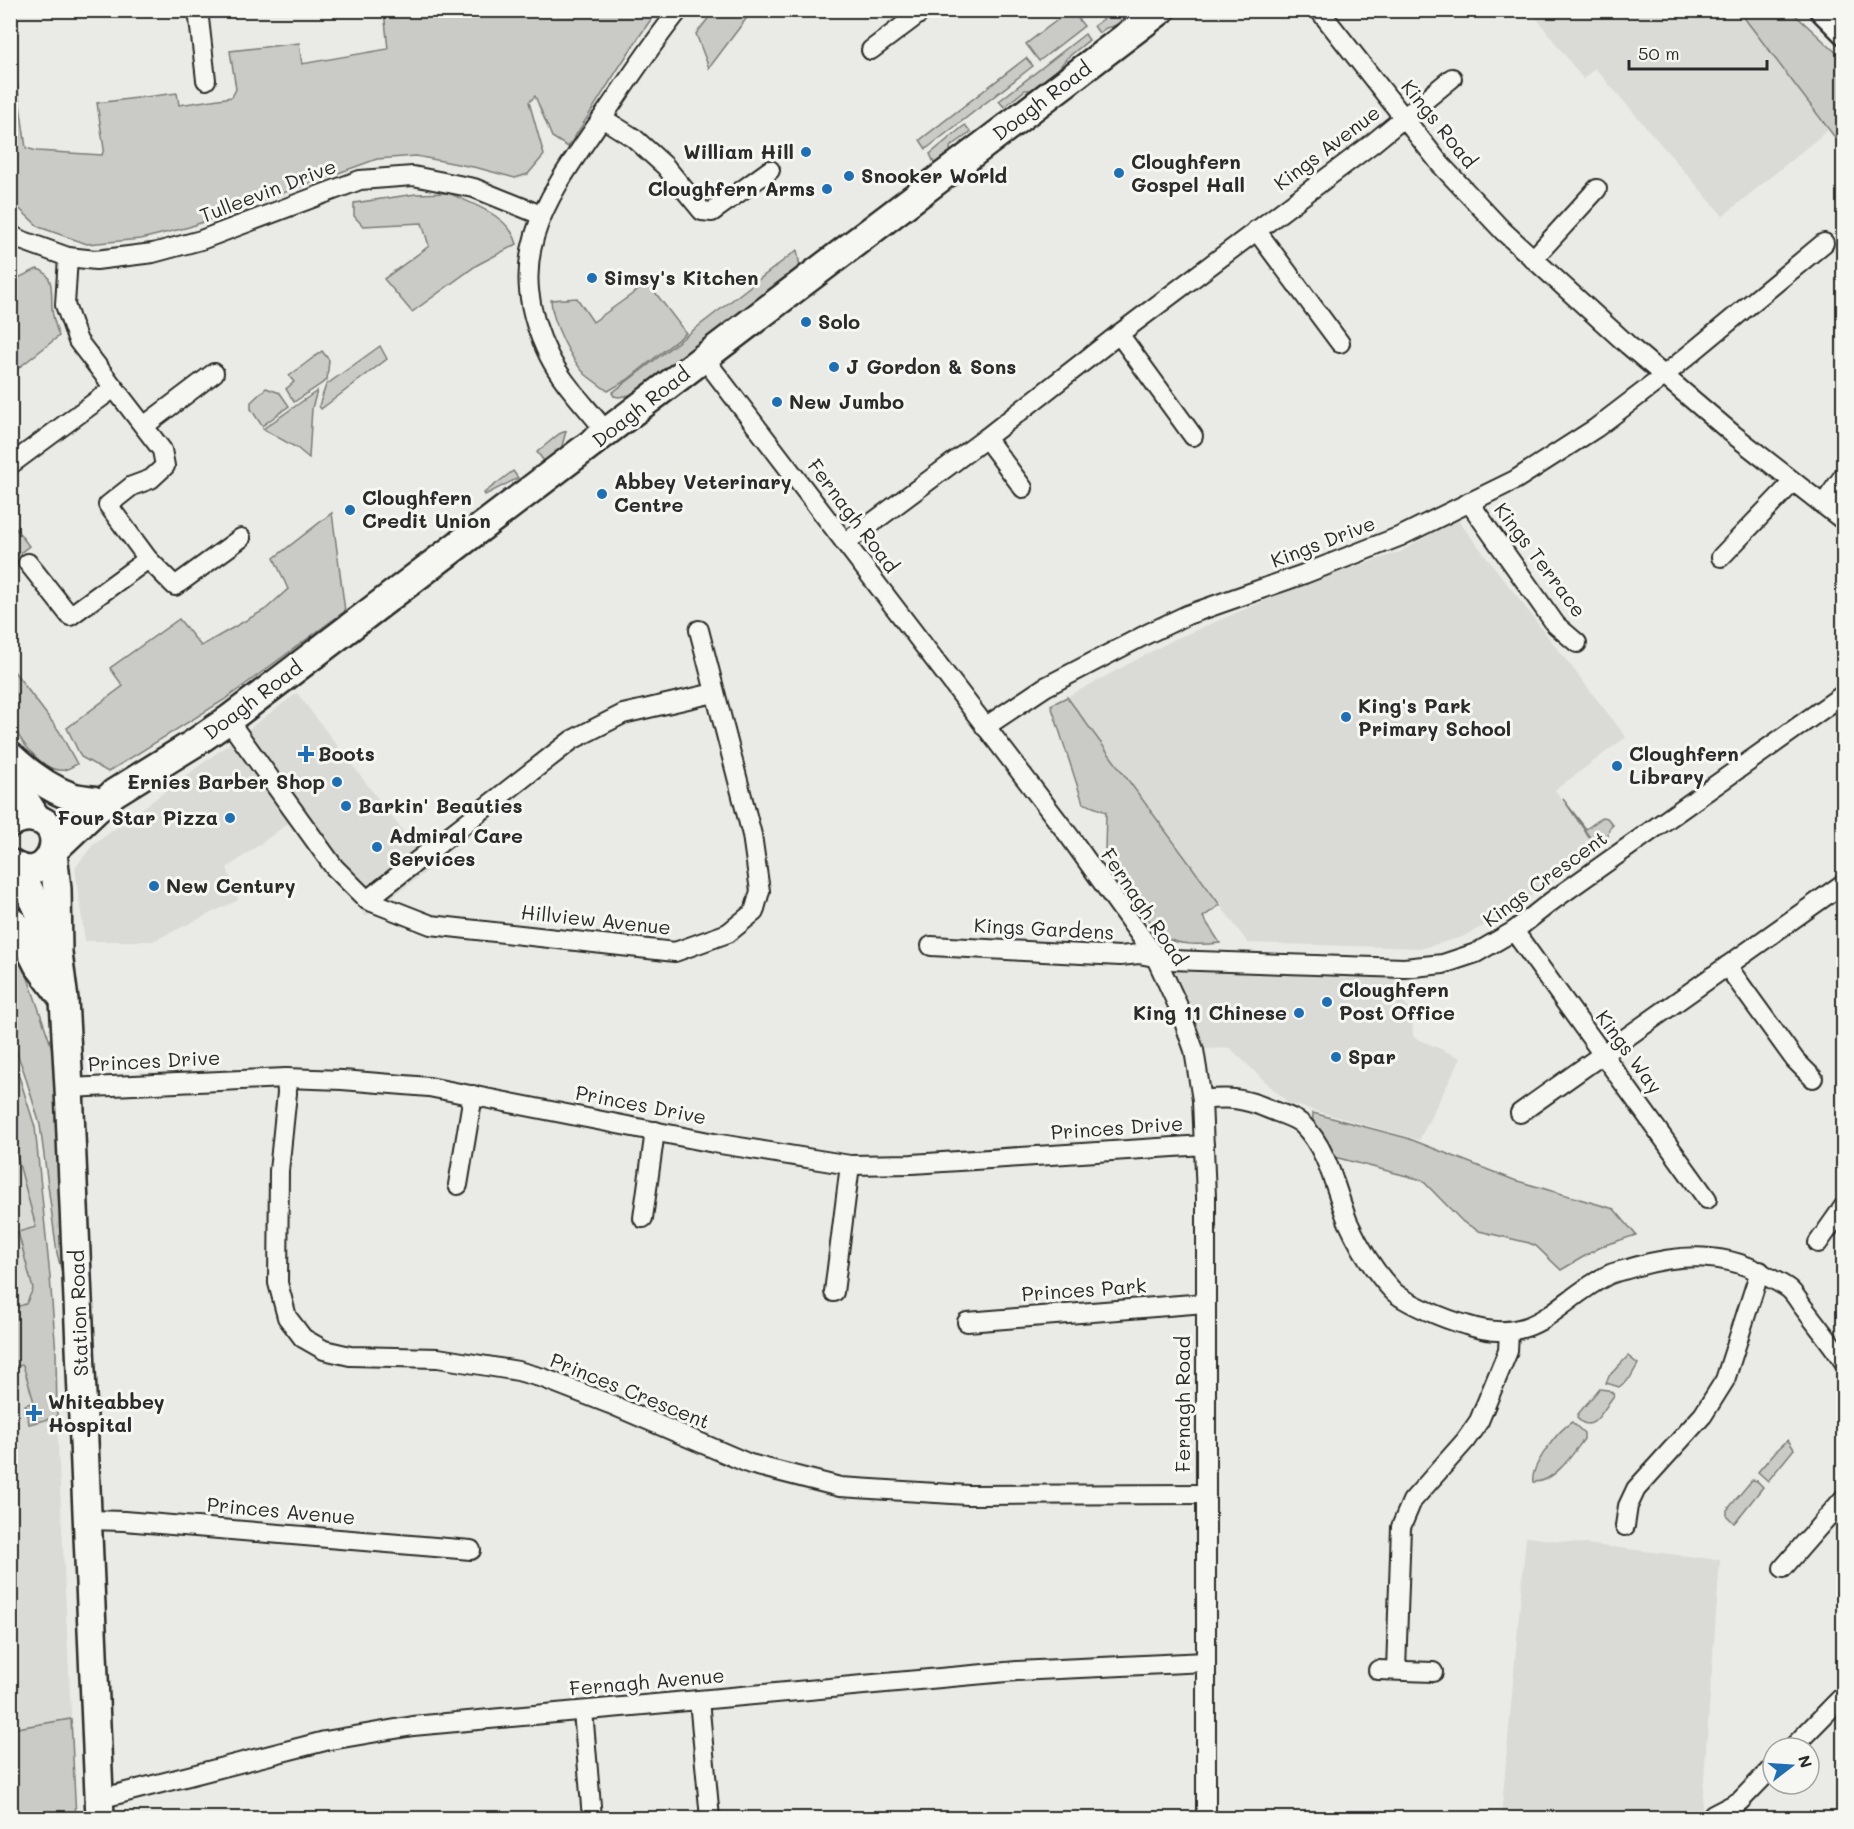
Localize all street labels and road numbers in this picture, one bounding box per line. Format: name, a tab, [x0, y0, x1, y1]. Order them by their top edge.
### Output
street label: Doagh Road	[987, 55, 1096, 146]
street label: Kings Road	[1396, 74, 1484, 173]
street label: Kings Avenue	[1268, 99, 1385, 196]
street label: Tulleevin Drive	[196, 152, 339, 228]
street label: Doagh Road	[586, 360, 695, 453]
street label: Fernagh Road	[802, 453, 905, 578]
street label: Kings Terrace	[1489, 497, 1592, 622]
street label: Kings Drive	[1267, 509, 1379, 573]
street label: Doagh Road	[198, 654, 307, 745]
street label: Kings Crescent	[1477, 824, 1612, 932]
street label: Fernagh Road	[1096, 843, 1194, 970]
street label: Hillview Avenue	[520, 898, 672, 940]
street label: Kings Gardens	[973, 911, 1115, 945]
street label: Kings Way	[1591, 1004, 1669, 1099]
street label: Princes Drive	[87, 1044, 221, 1076]
street label: Princes Drive	[574, 1079, 709, 1129]
street label: Princes Drive	[1050, 1109, 1184, 1145]
street label: Station Road	[63, 1249, 93, 1377]
street label: Princes Park	[1021, 1272, 1147, 1306]
street label: Fernagh Road	[1169, 1336, 1195, 1472]
street label: Princes Crescent	[547, 1346, 714, 1434]
street label: Princes Avenue	[206, 1491, 356, 1529]
street label: Fernagh Avenue	[568, 1661, 726, 1701]

